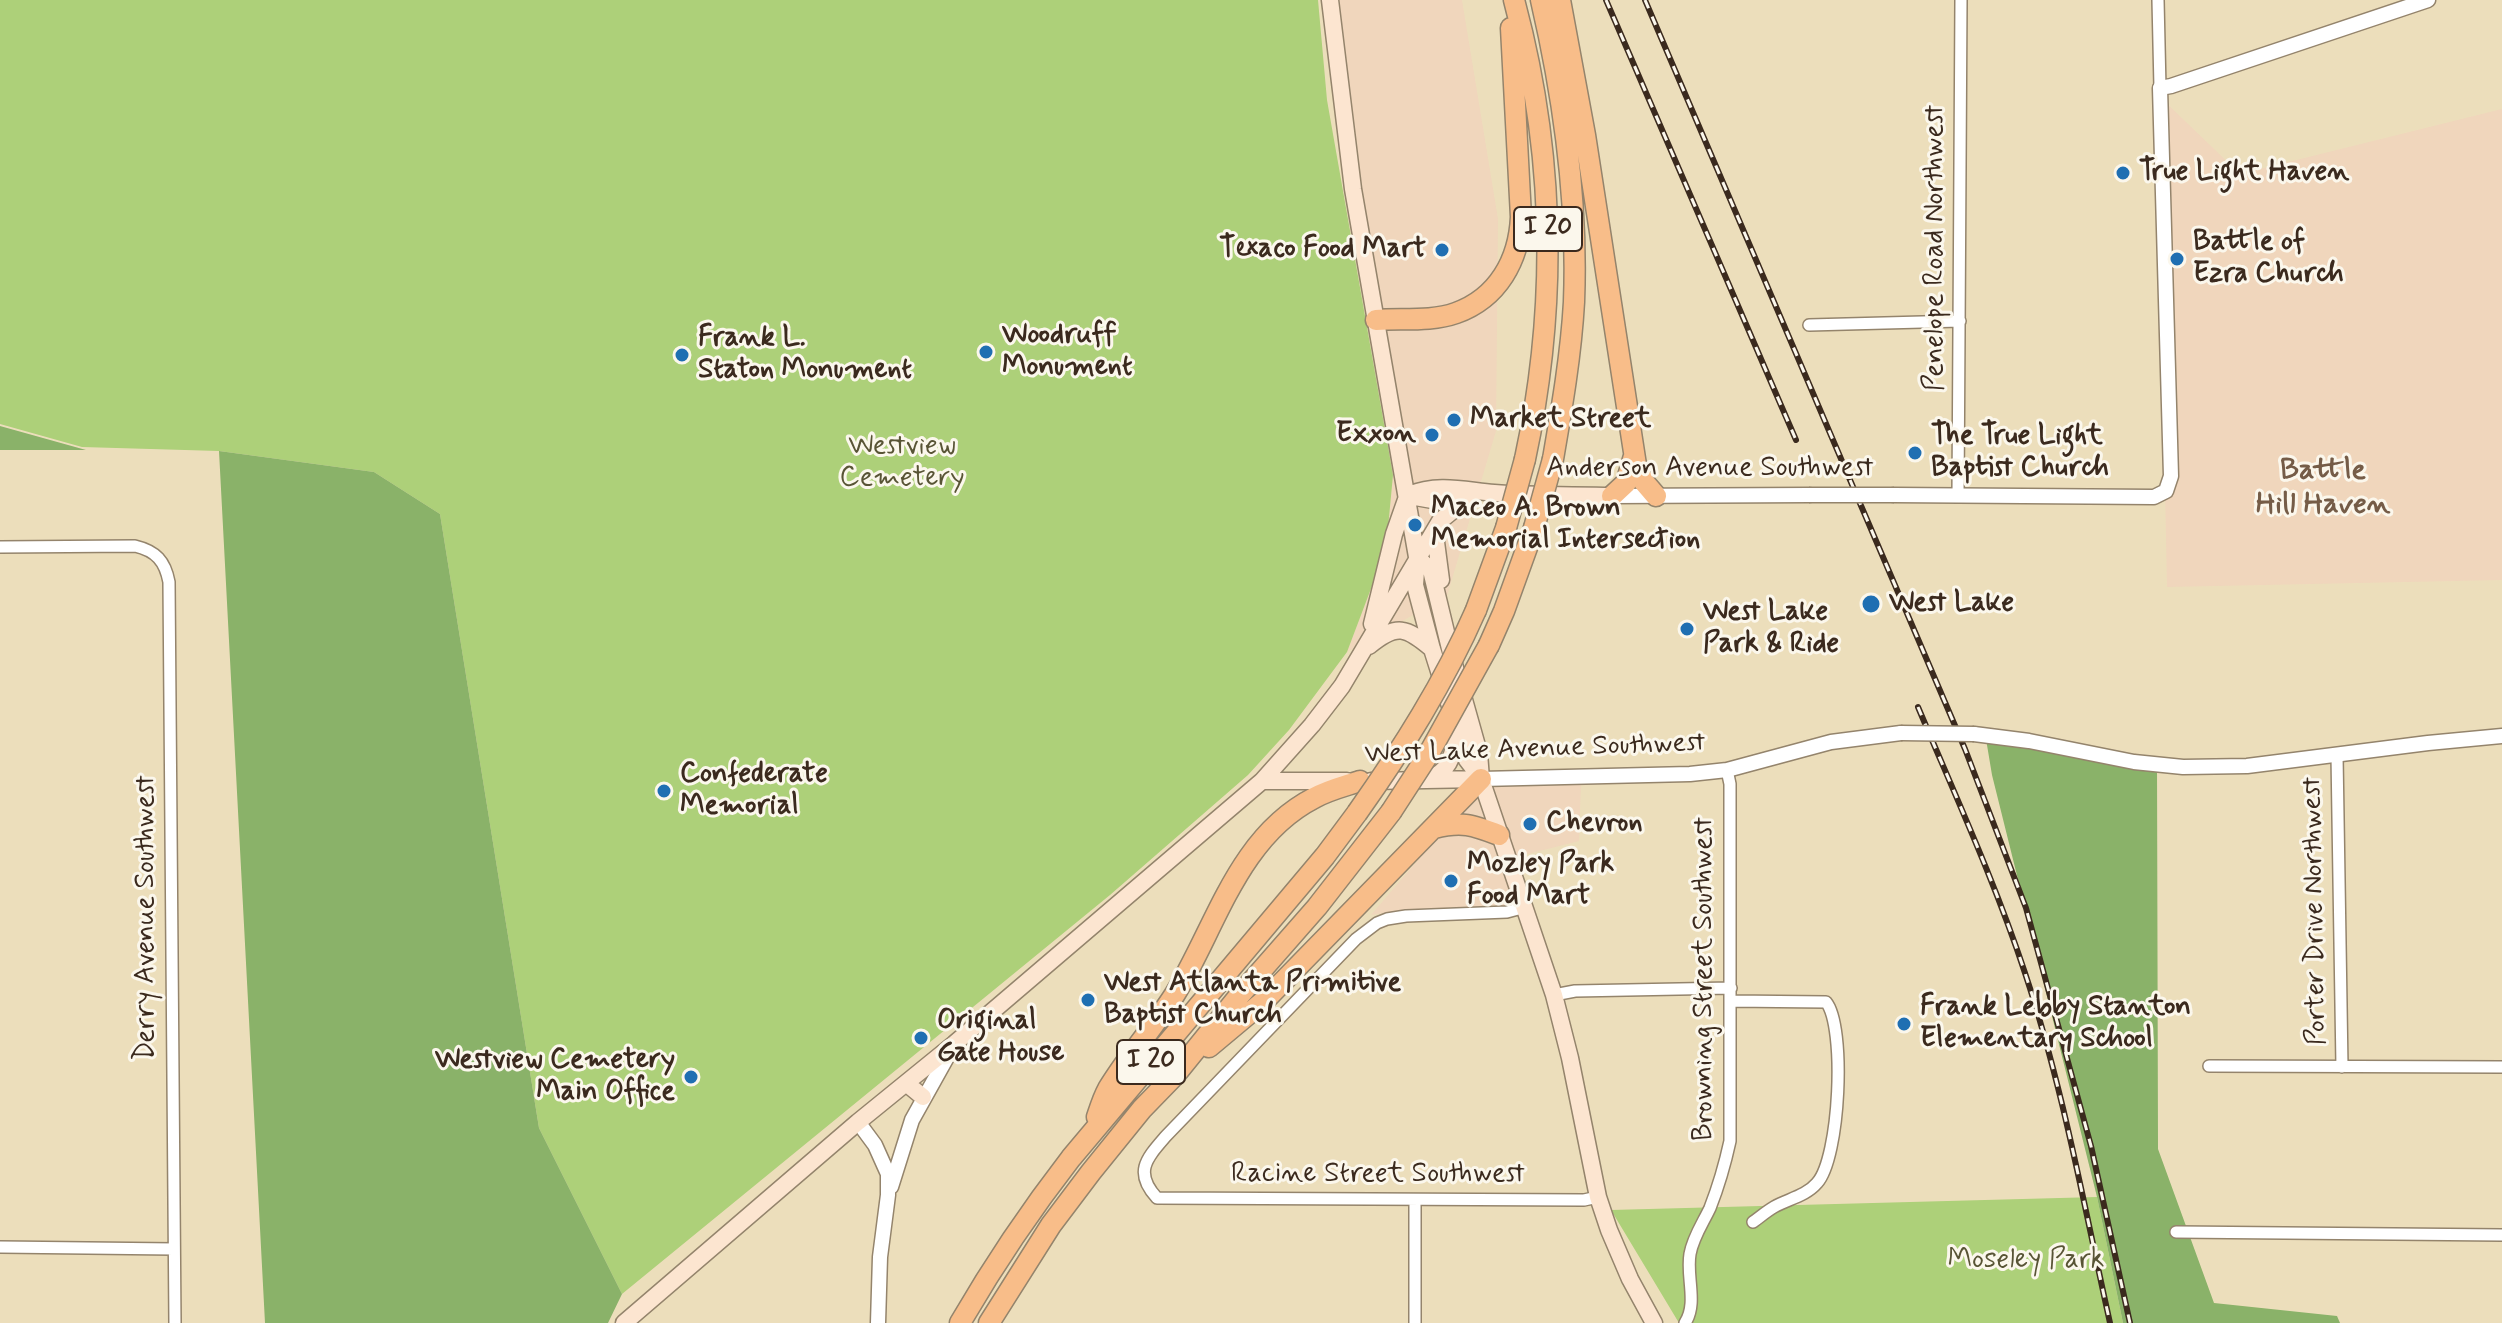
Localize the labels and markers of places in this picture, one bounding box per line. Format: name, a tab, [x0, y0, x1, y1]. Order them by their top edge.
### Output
place label: True Light Haven	[2139, 156, 2349, 190]
marker: True Light Haven	[2114, 164, 2132, 182]
place label: Battle of Ezra Church	[2193, 226, 2344, 292]
place label: Texaco Food Mart	[1219, 233, 1426, 267]
marker: Texaco Food Mart	[1433, 241, 1451, 259]
marker: Battle of Ezra Church	[2168, 250, 2186, 268]
place label: Woodruff Monument	[1002, 319, 1132, 385]
place label: Frank L. Staton Monument	[698, 322, 912, 388]
marker: Woodruff Monument	[977, 343, 995, 361]
marker: Frank L. Staton Monument	[673, 346, 691, 364]
place label: Market Street	[1470, 403, 1651, 437]
marker: Market Street	[1445, 411, 1463, 429]
place label: Exxon	[1336, 418, 1416, 452]
place label: The True Light Baptist Church	[1931, 420, 2109, 486]
marker: Exxon	[1423, 426, 1441, 444]
marker: The True Light Baptist Church	[1906, 444, 1924, 462]
place label: Maceo A. Brown Memorial Intersection	[1431, 492, 1700, 558]
marker: Maceo A. Brown Memorial Intersection	[1406, 516, 1424, 534]
place label: West Lake	[1889, 587, 2014, 621]
marker: West Lake	[1860, 593, 1882, 615]
place label: West Lake Park & Ride	[1703, 596, 1839, 662]
marker: West Lake Park & Ride	[1678, 620, 1696, 638]
place label: Confederate Memorial	[680, 758, 828, 824]
marker: Confederate Memorial	[655, 782, 673, 800]
place label: Chevron	[1546, 807, 1642, 841]
marker: Chevron	[1521, 815, 1539, 833]
place label: Mozley Park Food Mart	[1467, 848, 1614, 914]
marker: Mozley Park Food Mart	[1442, 872, 1460, 890]
place label: West Atlanta Primitive Baptist Church	[1104, 967, 1401, 1033]
marker: West Atlanta Primitive Baptist Church	[1079, 991, 1097, 1009]
place label: Frank Lebby Stanton Elementary School	[1920, 991, 2191, 1057]
place label: Original Gate House	[937, 1005, 1064, 1071]
marker: Frank Lebby Stanton Elementary School	[1895, 1015, 1913, 1033]
marker: Original Gate House	[912, 1029, 930, 1047]
place label: Westview Cemetery Main Office	[435, 1044, 675, 1110]
marker: Westview Cemetery Main Office	[682, 1068, 700, 1086]

